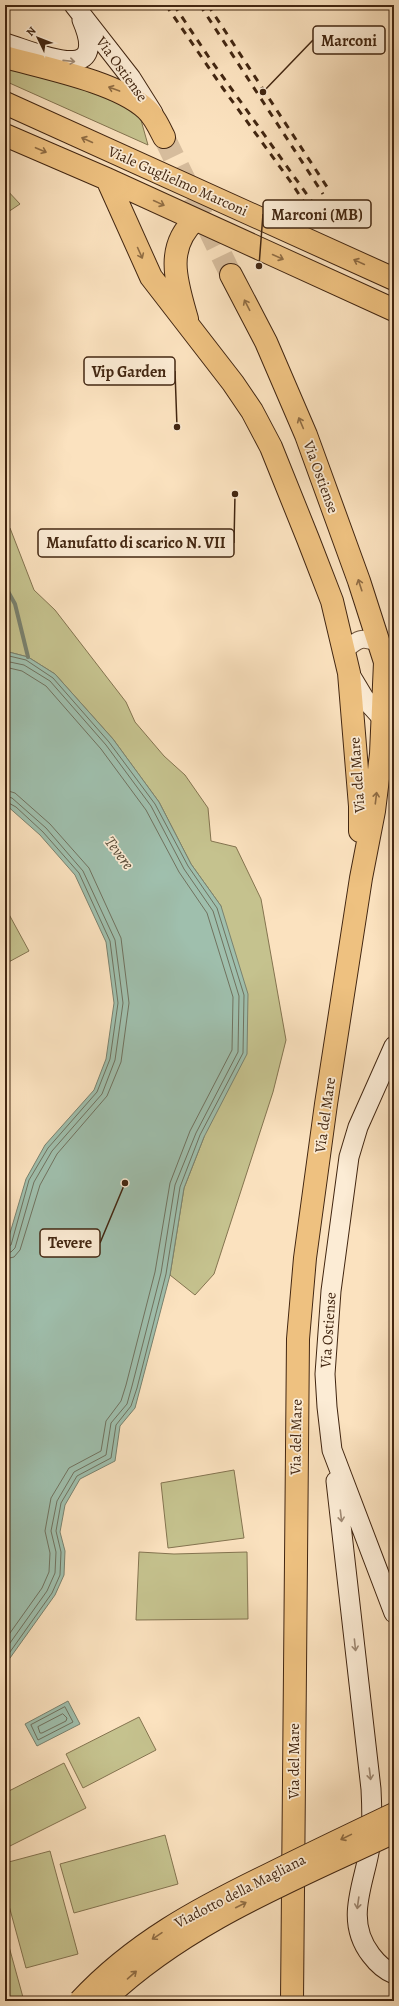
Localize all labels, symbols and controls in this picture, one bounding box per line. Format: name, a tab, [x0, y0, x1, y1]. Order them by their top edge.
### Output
north arrow	[18, 18, 58, 58]
text: N	[23, 23, 39, 40]
callout: Marconi	[313, 26, 385, 54]
text: Marconi	[321, 30, 377, 52]
street label: Via Ostiense	[91, 32, 153, 106]
one-way arrow	[62, 57, 75, 64]
one-way arrow	[108, 85, 120, 93]
one-way arrow	[81, 136, 93, 143]
street label: Viale Guglielmo Marconi	[104, 141, 251, 221]
one-way arrow	[34, 147, 46, 154]
one-way arrow	[153, 200, 165, 207]
callout: Marconi (MB)	[263, 200, 371, 228]
text: Marconi (MB)	[271, 204, 363, 226]
one-way arrow	[137, 247, 144, 259]
one-way arrow	[271, 254, 283, 262]
one-way arrow	[353, 258, 365, 266]
one-way arrow	[243, 299, 250, 311]
callout: Vip Garden	[84, 357, 175, 385]
text: Vip Garden	[91, 361, 166, 383]
one-way arrow	[296, 418, 304, 430]
street label: Via Ostiense	[298, 437, 343, 516]
callout: Manufatto di scarico N. VII	[38, 529, 234, 557]
text: Manufatto di scarico N. VII	[46, 532, 226, 554]
one-way arrow	[356, 578, 363, 591]
street label: Via del Mare	[344, 736, 370, 815]
one-way arrow	[372, 792, 380, 805]
water label: Tevere	[99, 832, 139, 874]
street label: Via del Mare	[310, 1076, 340, 1155]
callout: Tevere	[40, 1229, 100, 1257]
text: Tevere	[48, 1232, 92, 1254]
street label: Via Ostiense	[315, 1291, 341, 1370]
street label: Via del Mare	[285, 1399, 307, 1476]
one-way arrow	[337, 1509, 345, 1522]
one-way arrow	[351, 1638, 359, 1651]
street label: Via del Mare	[284, 1723, 304, 1800]
one-way arrow	[366, 1767, 374, 1780]
one-way arrow	[340, 1834, 352, 1841]
street label: Viadotto della Magliana	[170, 1849, 309, 1933]
one-way arrow	[354, 1896, 362, 1909]
one-way arrow	[235, 1901, 247, 1908]
one-way arrow	[151, 1932, 162, 1940]
one-way arrow	[127, 1970, 137, 1979]

